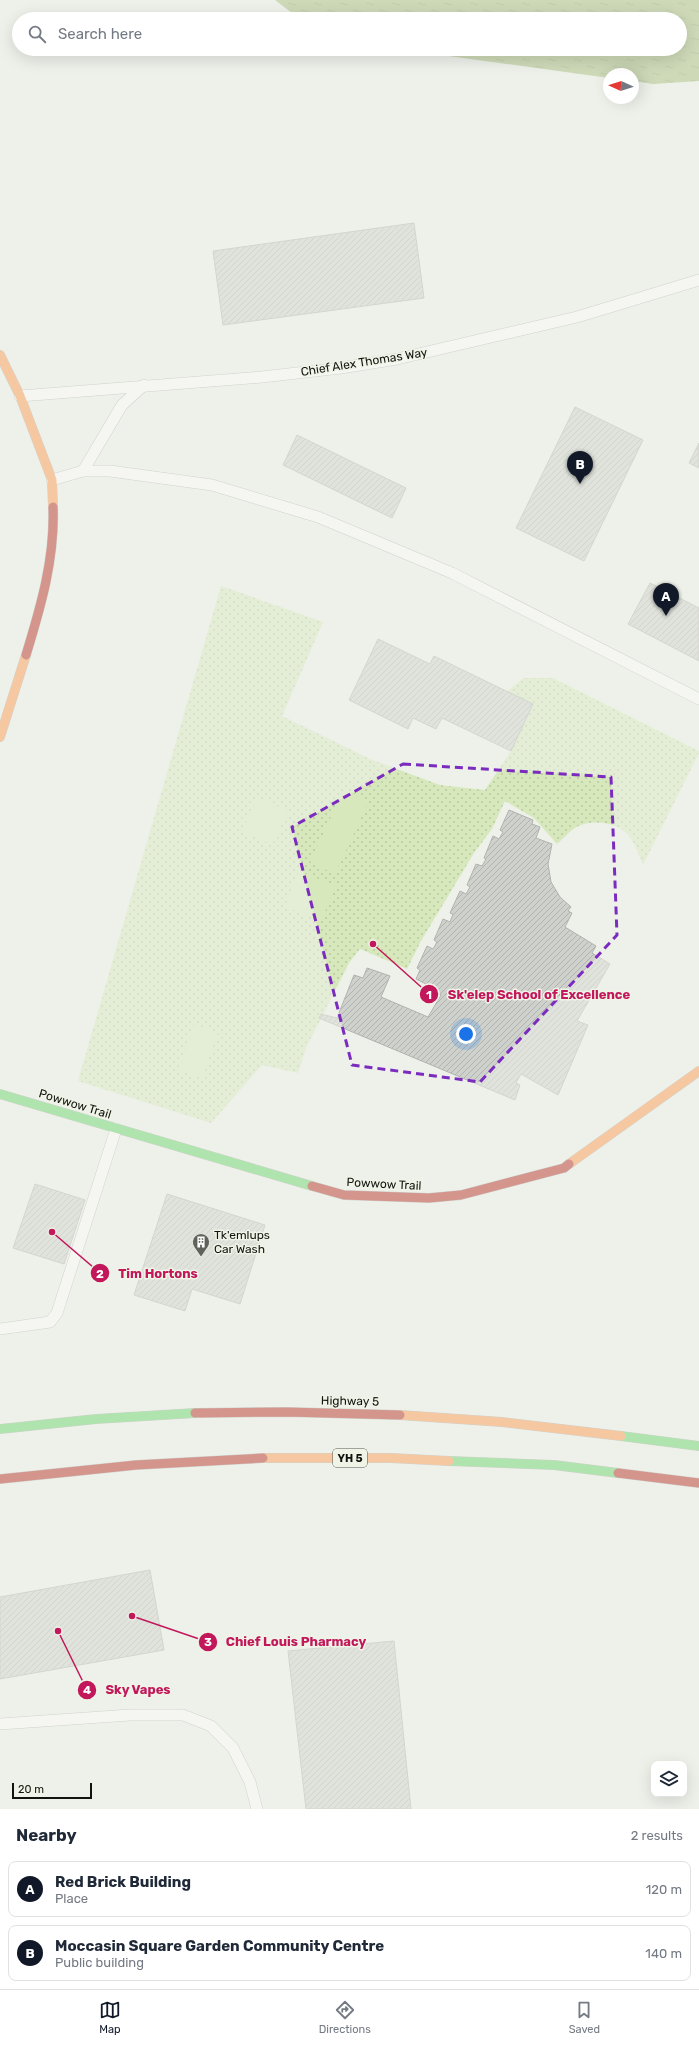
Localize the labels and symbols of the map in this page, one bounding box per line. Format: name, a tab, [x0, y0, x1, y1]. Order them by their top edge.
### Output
north arrow	[603, 68, 639, 104]
street label: Chief Alex Thomas Way	[300, 345, 429, 379]
pin: B	[567, 451, 593, 484]
pin: A	[653, 583, 679, 616]
callout: Sk'elep School of Excellence	[419, 982, 638, 1007]
text: Sk'elep School of Excellence	[448, 987, 630, 1002]
text: 1	[426, 988, 432, 1002]
your location	[456, 1024, 476, 1044]
street label: Powwow Trail	[37, 1086, 113, 1122]
street label: Powwow Trail	[346, 1175, 422, 1193]
place label: Tk'emlups Car Wash	[214, 1228, 270, 1256]
building icon: Tk'emlups Car Wash	[191, 1232, 211, 1257]
callout: Tim Hortons	[90, 1261, 206, 1286]
text: Tim Hortons	[118, 1266, 198, 1281]
text: 2	[96, 1267, 104, 1281]
street label: Highway 5	[321, 1393, 379, 1409]
road number: YH 5	[333, 1449, 367, 1467]
callout: Chief Louis Pharmacy	[198, 1629, 374, 1654]
text: Chief Louis Pharmacy	[226, 1634, 366, 1649]
text: 3	[204, 1635, 212, 1649]
callout: Sky Vapes	[77, 1677, 179, 1702]
text: Sky Vapes	[105, 1682, 171, 1697]
text: 4	[83, 1683, 91, 1697]
scale bar	[12, 1781, 92, 1800]

